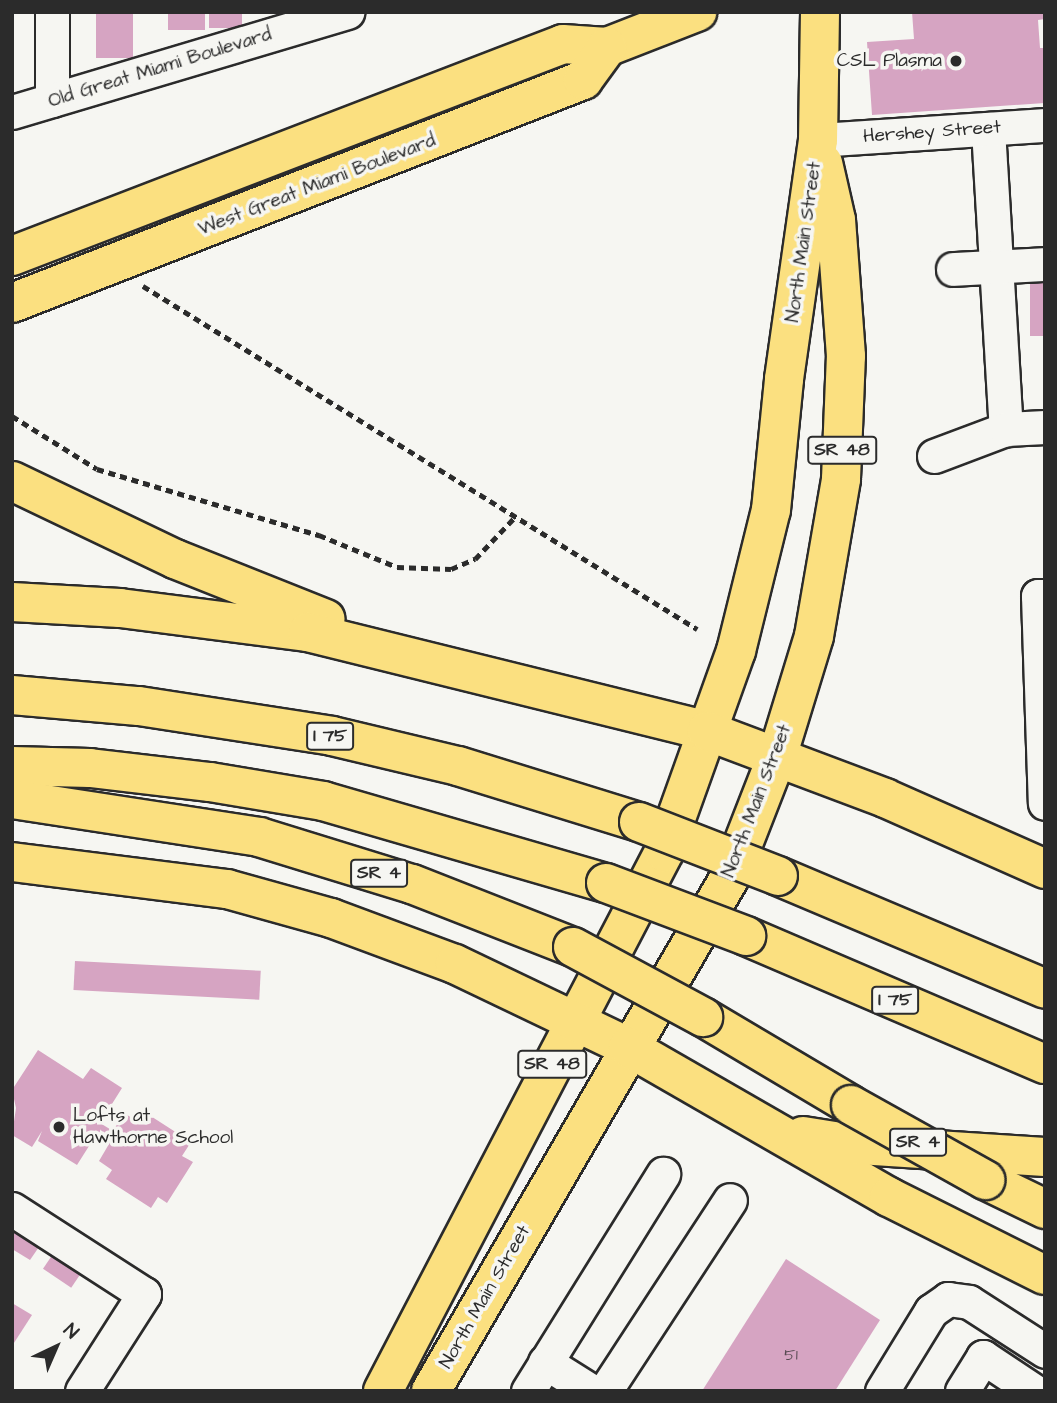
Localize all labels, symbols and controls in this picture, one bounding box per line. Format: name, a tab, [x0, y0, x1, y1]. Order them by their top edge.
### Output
street label: Old Great Miami Boulevard	[46, 23, 274, 113]
place label: CSL Plasma	[837, 50, 942, 72]
marker: CSL Plasma	[948, 53, 964, 69]
street label: Hershey Street	[862, 116, 1002, 148]
street label: West Great Miami Boulevard	[195, 129, 439, 241]
street label: North Main Street	[781, 160, 827, 324]
road number: SR 48	[807, 436, 877, 464]
street label: North Main Street	[717, 721, 797, 881]
road number: I 75	[306, 722, 354, 750]
road number: SR 4	[349, 858, 409, 888]
road number: I 75	[870, 986, 920, 1015]
road number: SR 48	[517, 1050, 587, 1078]
place label: Lofts at Hawthorne School	[73, 1105, 233, 1149]
marker: Lofts at Hawthorne School	[51, 1119, 67, 1135]
road number: SR 4	[888, 1128, 948, 1156]
street label: North Main Street	[435, 1221, 535, 1373]
north arrow	[21, 1312, 91, 1382]
text: N	[57, 1318, 85, 1345]
house number: 51	[784, 1345, 798, 1365]

